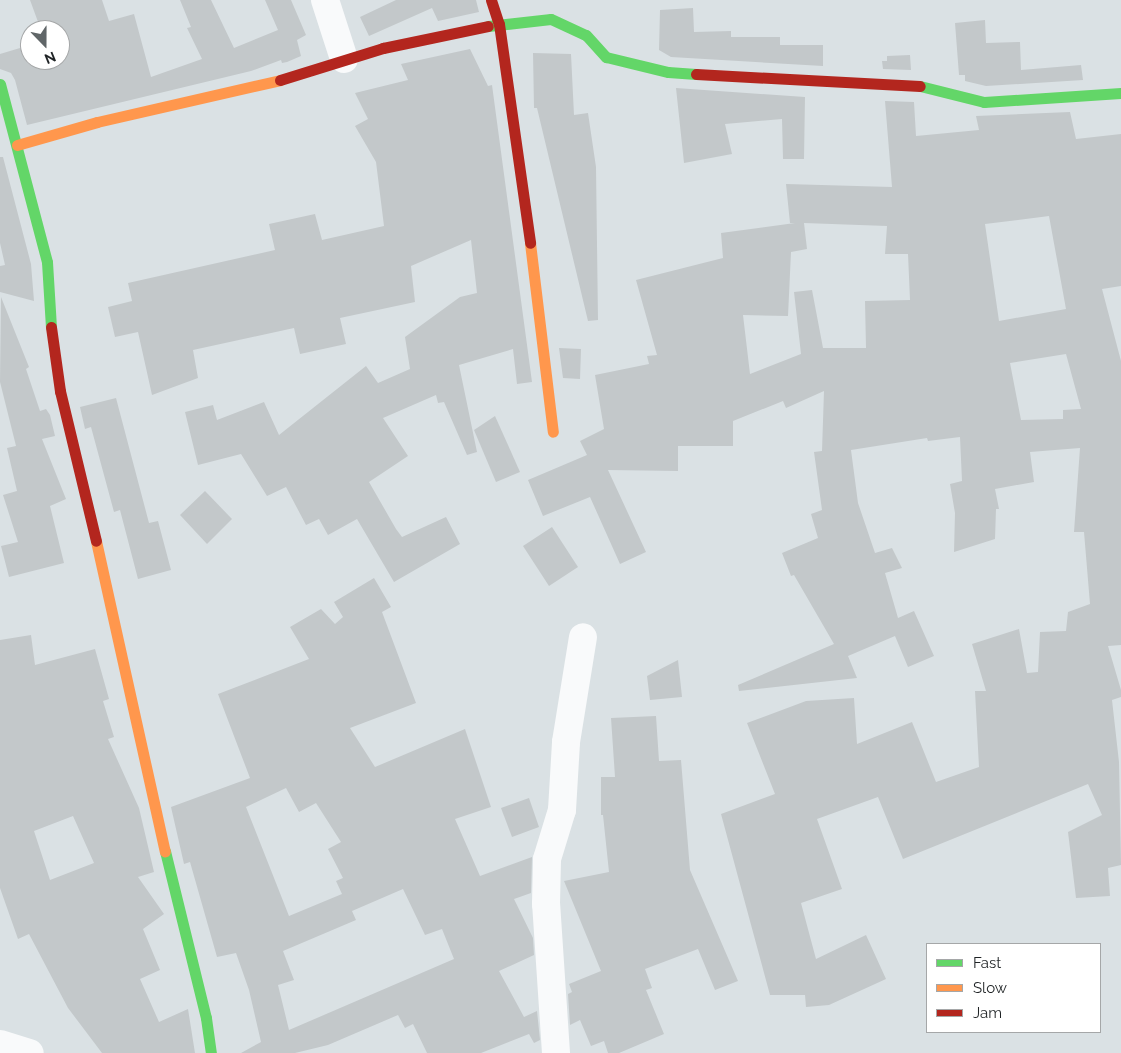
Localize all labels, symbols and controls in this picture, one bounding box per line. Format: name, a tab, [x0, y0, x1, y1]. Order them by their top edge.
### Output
north arrow	[20, 20, 70, 70]
text: N	[42, 49, 58, 67]
legend	[926, 943, 1101, 1033]
text: Fast	[973, 954, 1001, 972]
text: Slow	[973, 979, 1007, 997]
text: Jam	[973, 1004, 1002, 1022]

